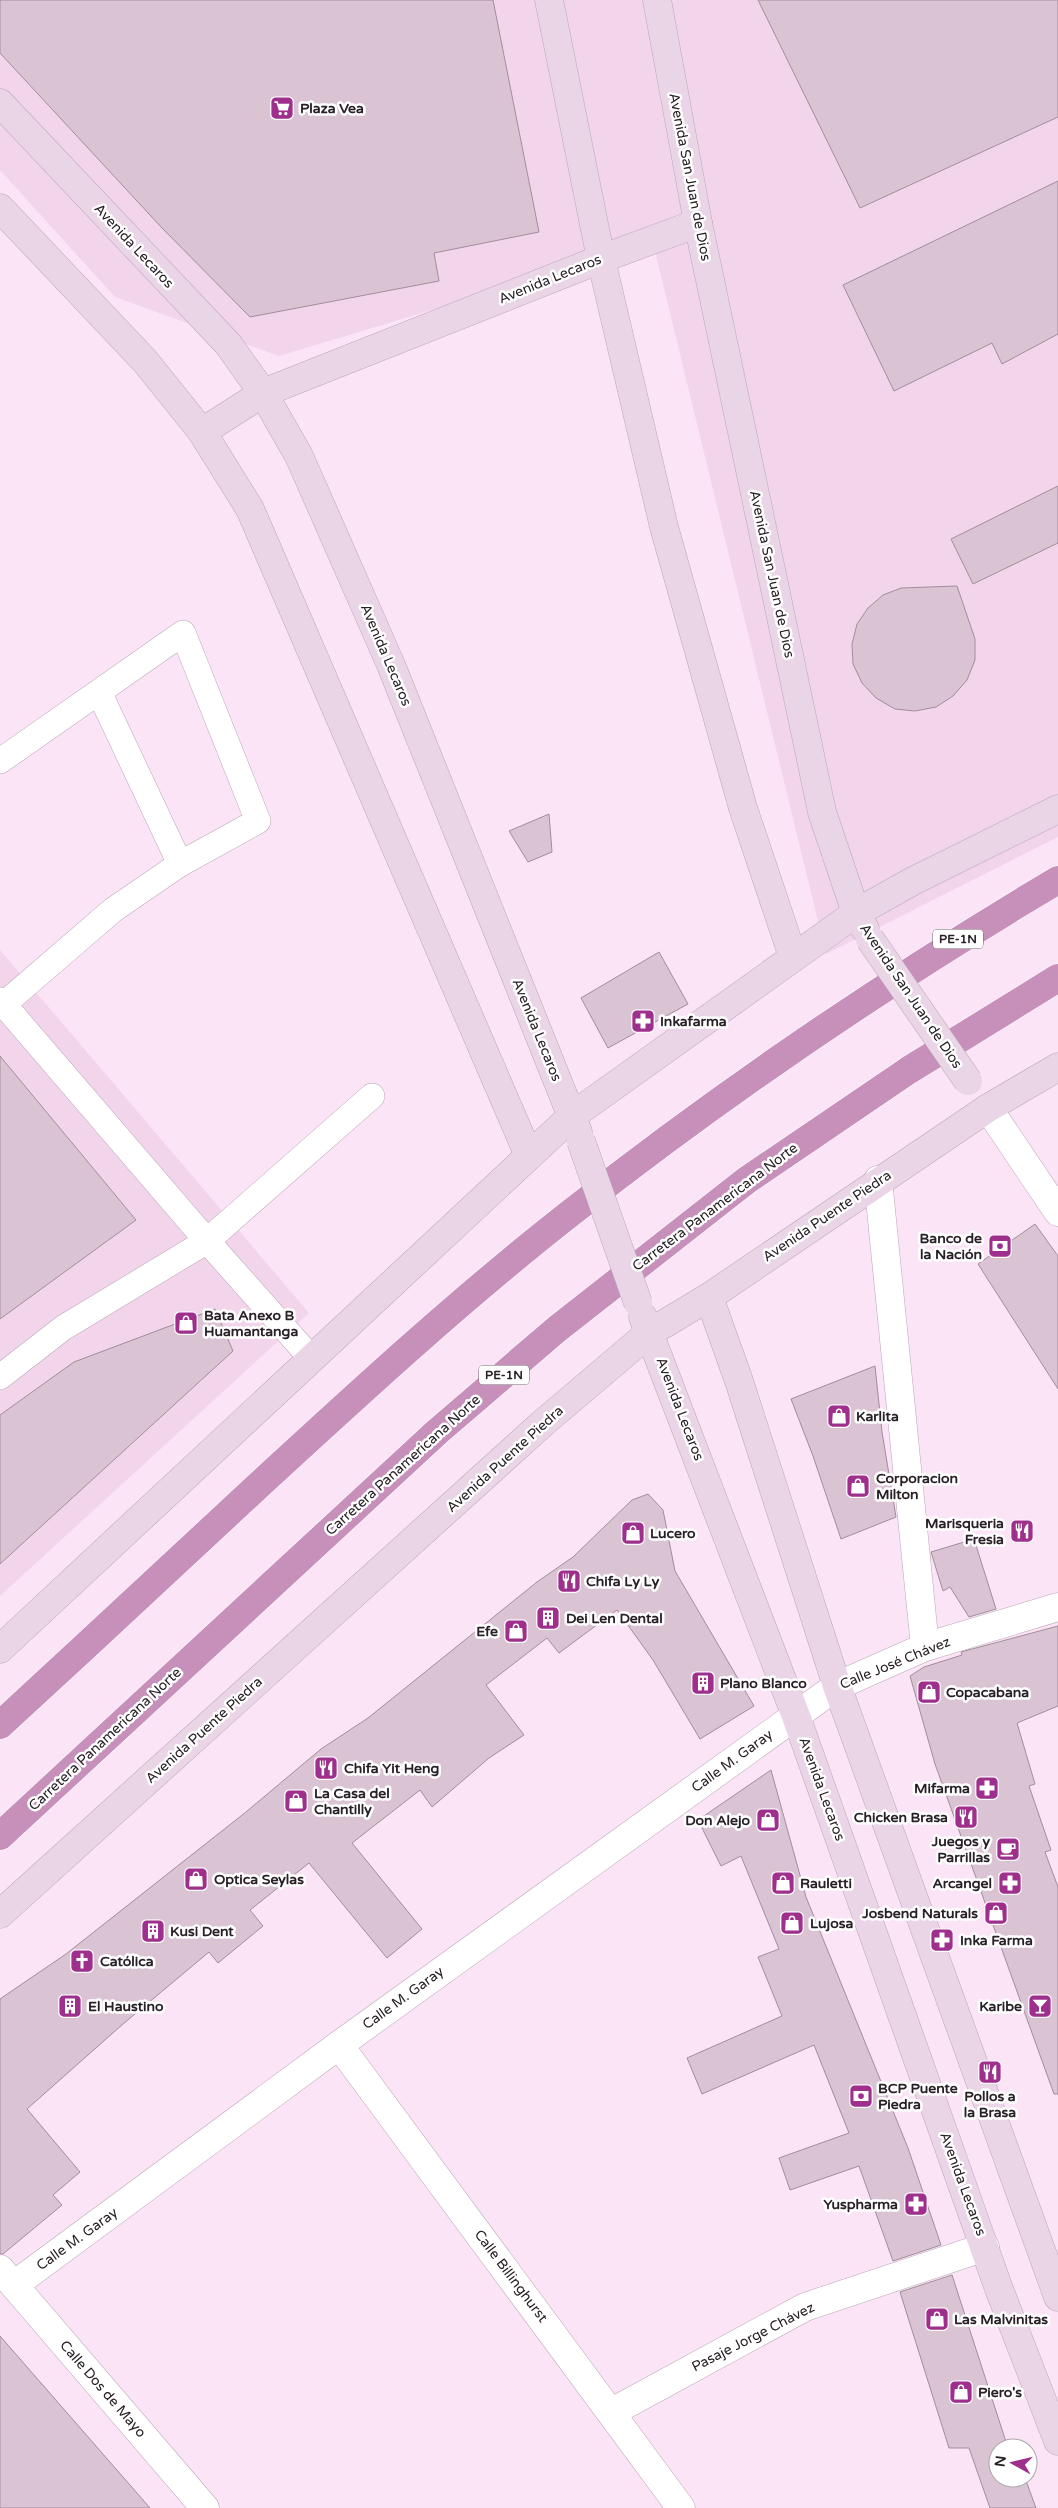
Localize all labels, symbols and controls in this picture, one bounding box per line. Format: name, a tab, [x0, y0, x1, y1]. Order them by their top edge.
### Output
street label: Avenida San Juan de Dios	[665, 92, 715, 263]
supermarket icon: Plaza Vea	[269, 95, 295, 121]
place label: Plaza Vea	[300, 100, 364, 117]
street label: Avenida Lecaros	[91, 200, 178, 292]
street label: Avenida Lecaros	[496, 251, 604, 307]
street label: Avenida San Juan de Dios	[746, 489, 798, 660]
street label: Avenida Lecaros	[357, 601, 415, 709]
street label: Avenida San Juan de Dios	[856, 920, 966, 1072]
road number: PE-1N	[933, 930, 983, 949]
street label: Avenida Lecaros	[509, 976, 565, 1084]
pharmacy icon: Inkafarma	[630, 1008, 656, 1034]
place label: Inkafarma	[660, 1013, 727, 1030]
street label: Carretera Panamericana Norte	[629, 1139, 801, 1275]
street label: Avenida Puente Piedra	[760, 1167, 894, 1265]
place label: Banco de la Nación	[920, 1230, 982, 1263]
bank icon: Banco de la Nación	[987, 1233, 1013, 1259]
place label: Bata Anexo B Huamantanga	[204, 1307, 298, 1340]
shop icon: Bata Anexo B Huamantanga	[173, 1310, 199, 1336]
street label: Avenida Lecaros	[652, 1355, 708, 1463]
road number: PE-1N	[479, 1366, 529, 1384]
street label: Carretera Panamericana Norte	[322, 1391, 484, 1539]
street label: Avenida Puente Piedra	[443, 1402, 567, 1516]
shop icon: Karlita	[826, 1403, 852, 1429]
place label: Karlita	[856, 1408, 899, 1425]
place label: Corporacion Milton	[876, 1470, 958, 1503]
shop icon: Corporacion Milton	[845, 1473, 871, 1499]
place label: Marisqueria Fresia	[925, 1515, 1004, 1548]
restaurant icon: Marisqueria Fresia	[1009, 1518, 1035, 1544]
shop icon: Lucero	[620, 1520, 646, 1546]
place label: Lucero	[650, 1525, 696, 1542]
restaurant icon: Chifa Ly Ly	[556, 1568, 582, 1594]
place label: Chifa Ly Ly	[586, 1573, 660, 1590]
building icon: Dei Len Dental	[535, 1605, 561, 1631]
place label: Dei Len Dental	[566, 1610, 663, 1627]
shop icon: Efe	[503, 1618, 529, 1644]
place label: Efe	[476, 1623, 498, 1640]
street label: Calle José Chávez	[837, 1633, 953, 1693]
street label: Carretera Panamericana Norte	[25, 1664, 185, 1814]
building icon: Plano Blanco	[690, 1670, 716, 1696]
street label: Avenida Puente Piedra	[142, 1673, 266, 1787]
place label: Plano Blanco	[720, 1675, 807, 1692]
shop icon: Copacabana	[916, 1679, 942, 1705]
place label: Copacabana	[946, 1684, 1029, 1701]
street label: Calle M. Garay	[688, 1726, 776, 1796]
street label: Avenida Lecaros	[795, 1735, 849, 1843]
restaurant icon: Chifa Yit Heng	[313, 1755, 339, 1781]
place label: Chifa Yit Heng	[344, 1760, 439, 1777]
pharmacy icon: Mifarma	[974, 1775, 1000, 1801]
place label: Mifarma	[914, 1780, 970, 1797]
place label: La Casa del Chantilly	[314, 1785, 390, 1818]
shop icon: La Casa del Chantilly	[283, 1788, 309, 1814]
restaurant icon: Chicken Brasa	[953, 1804, 979, 1830]
shop icon: Don Alejo	[755, 1807, 781, 1833]
place label: Chicken Brasa	[854, 1809, 948, 1826]
place label: Don Alejo	[685, 1812, 750, 1829]
place label: Juegos y Parrillas	[931, 1833, 990, 1866]
cafe icon: Juegos y Parrillas	[995, 1836, 1021, 1862]
shop icon: Optica Seylas	[183, 1866, 209, 1892]
shop icon: Rauletti	[770, 1870, 796, 1896]
pharmacy icon: Arcangel	[997, 1870, 1023, 1896]
place label: Optica Seylas	[214, 1871, 304, 1888]
place label: Rauletti	[800, 1875, 852, 1892]
place label: Arcangel	[932, 1875, 992, 1892]
shop icon: Josbend Naturals	[983, 1900, 1009, 1926]
place label: Josbend Naturals	[861, 1905, 978, 1922]
shop icon: Lujosa	[779, 1910, 805, 1936]
place label: Lujosa	[810, 1915, 853, 1932]
building icon: Kusi Dent	[140, 1918, 166, 1944]
place label: Kusi Dent	[170, 1923, 234, 1940]
pharmacy icon: Inka Farma	[929, 1927, 955, 1953]
place label: Inka Farma	[960, 1932, 1033, 1949]
church icon: Católica	[69, 1948, 95, 1974]
place label: Católica	[100, 1953, 154, 1970]
street label: Calle M. Garay	[359, 1963, 447, 2033]
building icon: El Haustino	[57, 1993, 83, 2019]
bar icon: Karibe	[1027, 1993, 1053, 2019]
place label: El Haustino	[88, 1998, 164, 2015]
place label: Karibe	[979, 1998, 1022, 2015]
restaurant icon: Pollos a la Brasa	[977, 2059, 1003, 2085]
place label: BCP Puente Piedra	[878, 2080, 958, 2113]
bank icon: BCP Puente Piedra	[848, 2083, 874, 2109]
place label: Pollos a la Brasa	[964, 2088, 1016, 2121]
street label: Avenida Lecaros	[936, 2130, 990, 2238]
pharmacy icon: Yuspharma	[903, 2191, 929, 2217]
place label: Yuspharma	[823, 2196, 898, 2213]
street label: Calle M. Garay	[33, 2204, 121, 2274]
street label: Calle Billinghurst	[471, 2226, 552, 2326]
street label: Pasaje Jorge Chávez	[689, 2299, 817, 2375]
shop icon: Las Malvinitas	[924, 2306, 950, 2332]
place label: Las Malvinitas	[954, 2311, 1048, 2328]
street label: Calle Dos de Mayo	[56, 2337, 150, 2441]
shop icon: Piero's	[948, 2379, 974, 2405]
place label: Piero's	[978, 2384, 1022, 2401]
north arrow	[988, 2438, 1038, 2488]
text: N	[991, 2455, 1010, 2468]

